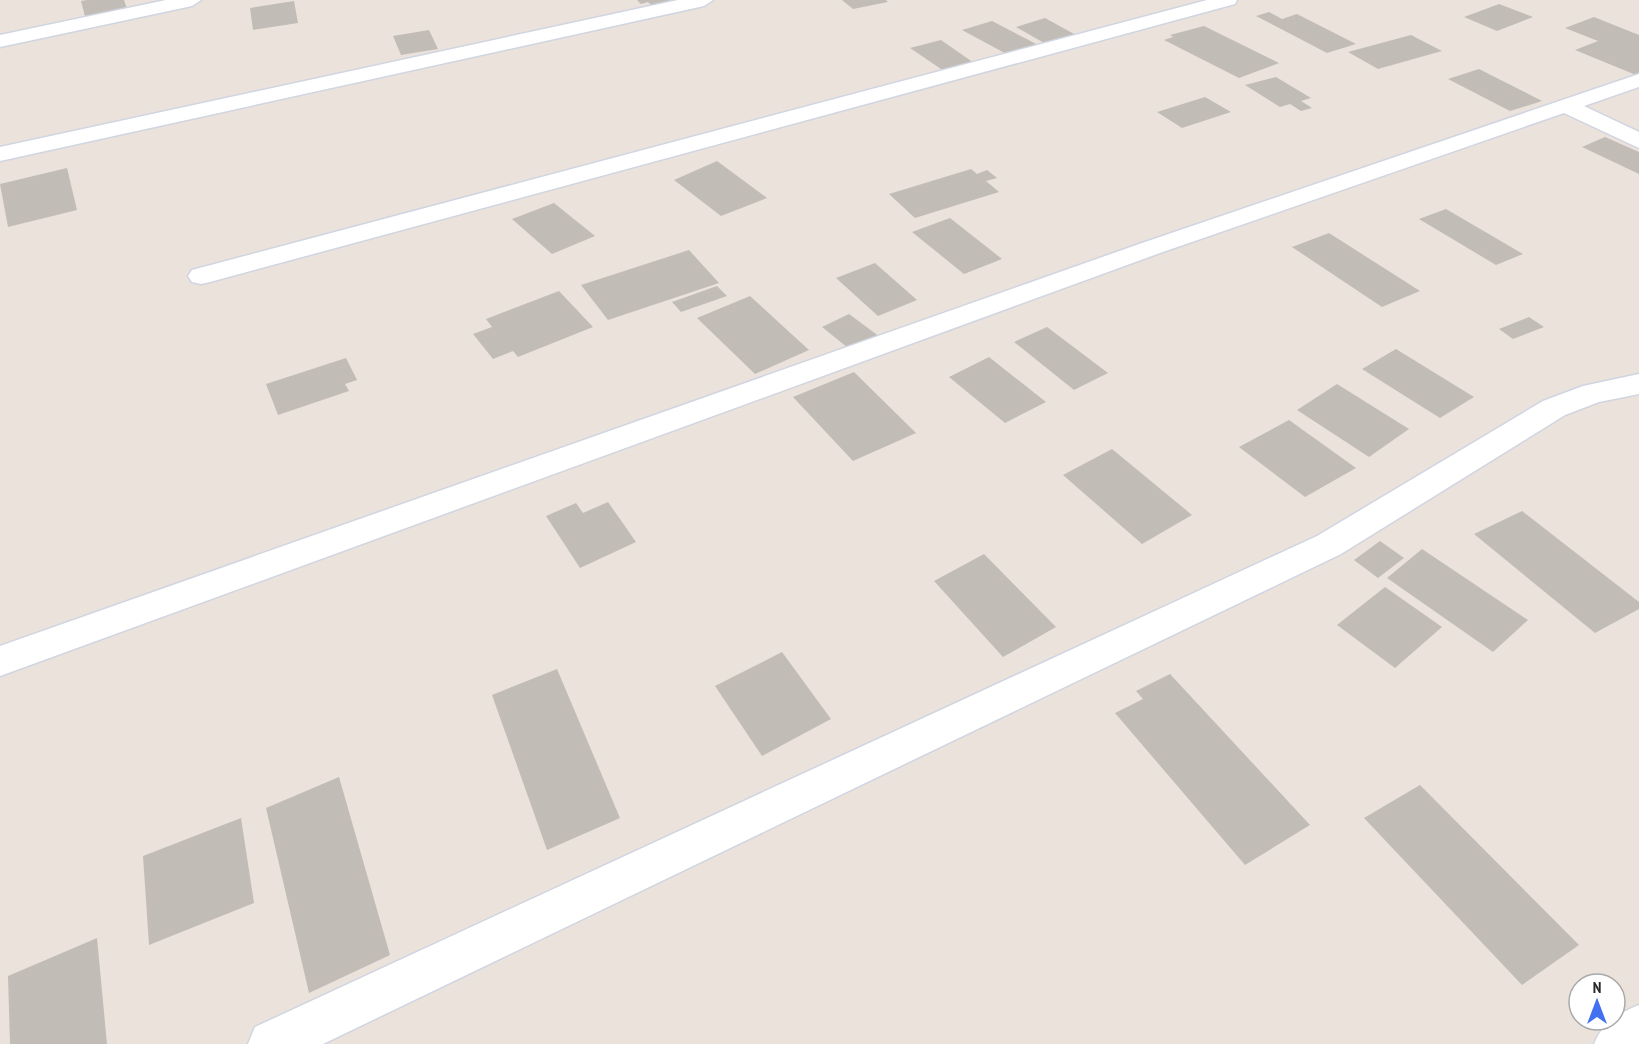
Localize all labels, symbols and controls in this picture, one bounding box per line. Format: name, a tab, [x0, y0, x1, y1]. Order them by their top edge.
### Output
north arrow	[1567, 972, 1627, 1032]
text: N	[1593, 977, 1601, 997]

